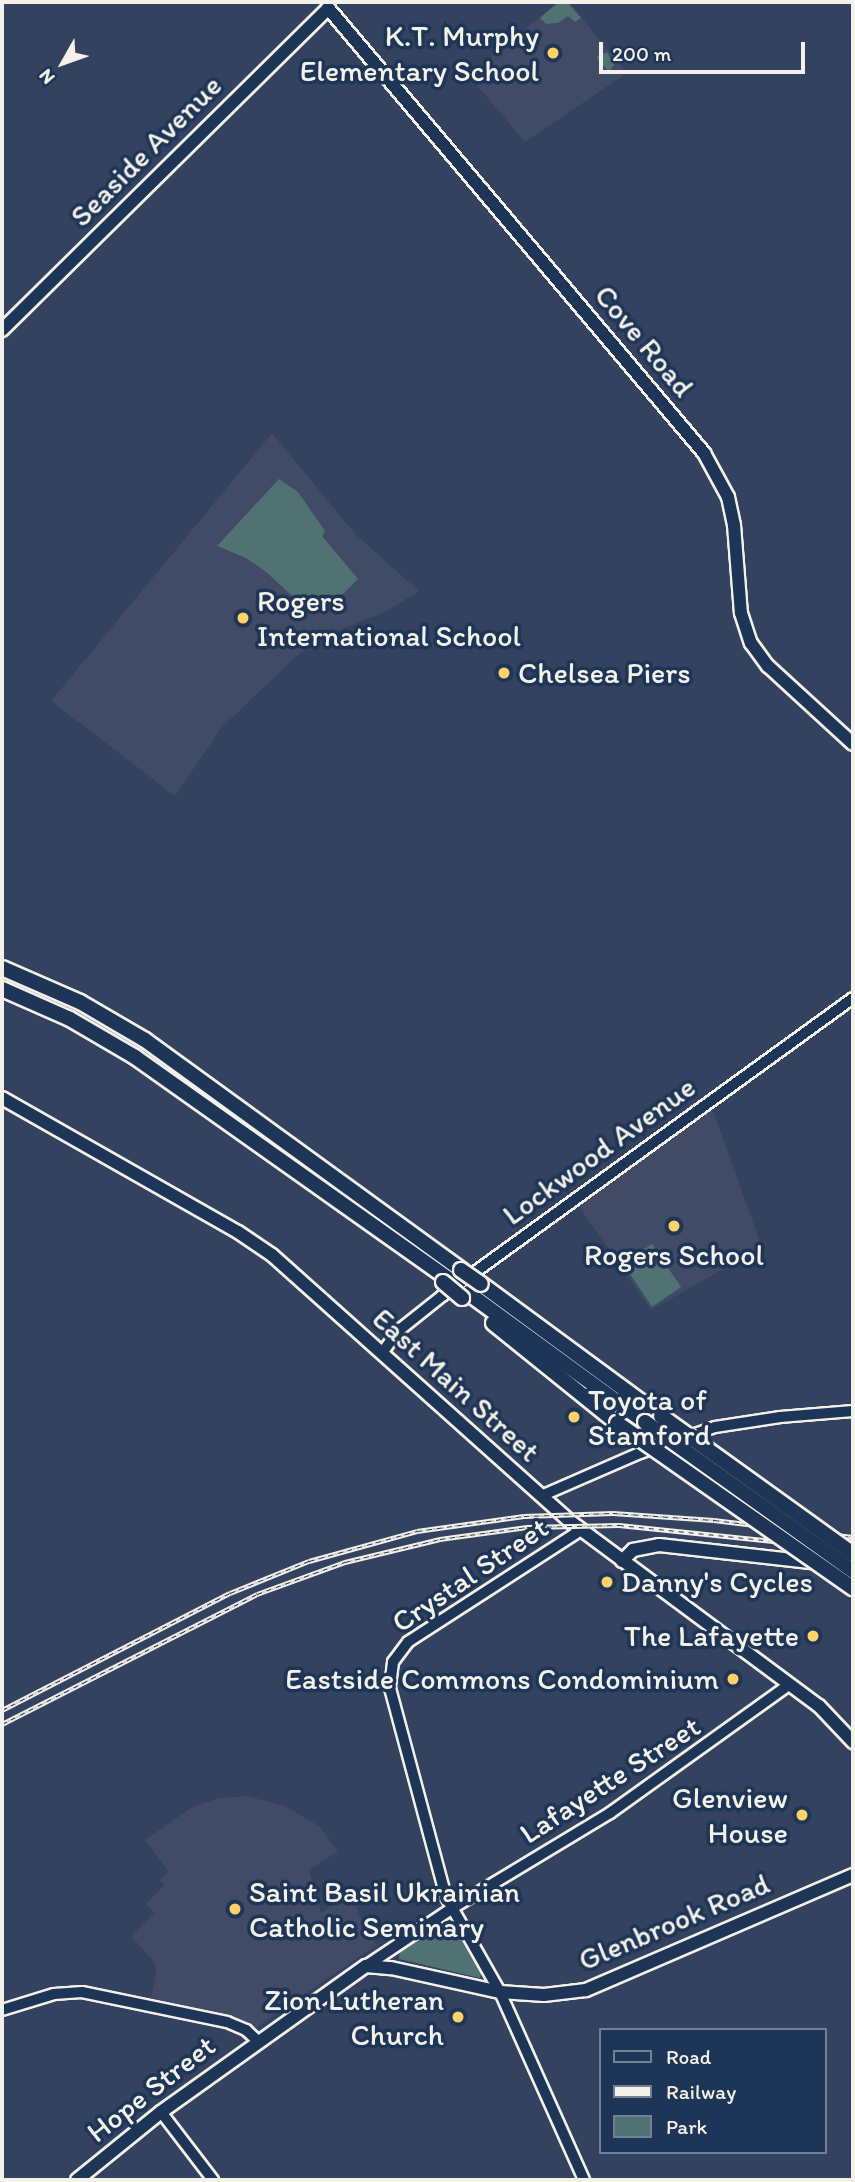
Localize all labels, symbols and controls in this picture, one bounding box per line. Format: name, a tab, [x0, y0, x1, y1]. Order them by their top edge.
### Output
place label: K.T. Murphy Elementary School	[300, 18, 539, 88]
north arrow	[28, 28, 98, 98]
scale bar	[603, 28, 810, 72]
text: 200 m	[612, 41, 671, 66]
marker: K.T. Murphy Elementary School	[545, 45, 561, 61]
text: N	[34, 65, 59, 89]
street label: Seaside Avenue	[63, 68, 229, 234]
street label: Cove Road	[587, 278, 701, 404]
place label: Rogers International School	[257, 583, 521, 654]
marker: Rogers International School	[235, 610, 251, 626]
place label: Chelsea Piers	[518, 655, 691, 691]
marker: Chelsea Piers	[496, 665, 512, 681]
street label: Lockwood Avenue	[496, 1069, 702, 1233]
marker: Rogers School	[666, 1218, 682, 1234]
place label: Rogers School	[584, 1237, 764, 1273]
street label: East Main Street	[365, 1300, 547, 1470]
place label: Toyota of Stamford	[588, 1382, 710, 1452]
marker: Toyota of Stamford	[566, 1409, 582, 1425]
street label: Crystal Street	[385, 1510, 555, 1640]
place label: Danny's Cycles	[621, 1564, 812, 1600]
marker: Danny's Cycles	[599, 1574, 615, 1590]
place label: The Lafayette	[624, 1618, 799, 1654]
marker: The Lafayette	[805, 1628, 821, 1644]
place label: Eastside Commons Condominium	[286, 1661, 719, 1697]
marker: Eastside Commons Condominium	[725, 1671, 741, 1687]
street label: Lafayette Street	[513, 1709, 707, 1851]
place label: Glenview House	[672, 1780, 788, 1850]
marker: Glenview House	[794, 1807, 810, 1823]
street label: Glenbrook Road	[573, 1866, 775, 1978]
place label: Saint Basil Ukrainian Catholic Seminary	[249, 1874, 523, 1944]
marker: Saint Basil Ukrainian Catholic Seminary	[227, 1901, 243, 1917]
place label: Zion Lutheran Church	[264, 1982, 444, 2052]
marker: Zion Lutheran Church	[450, 2009, 466, 2025]
street label: Hope Street	[80, 2028, 222, 2150]
legend	[600, 2028, 827, 2154]
text: Road	[666, 2044, 711, 2069]
text: Railway	[666, 2079, 736, 2104]
text: Park	[666, 2114, 707, 2139]

